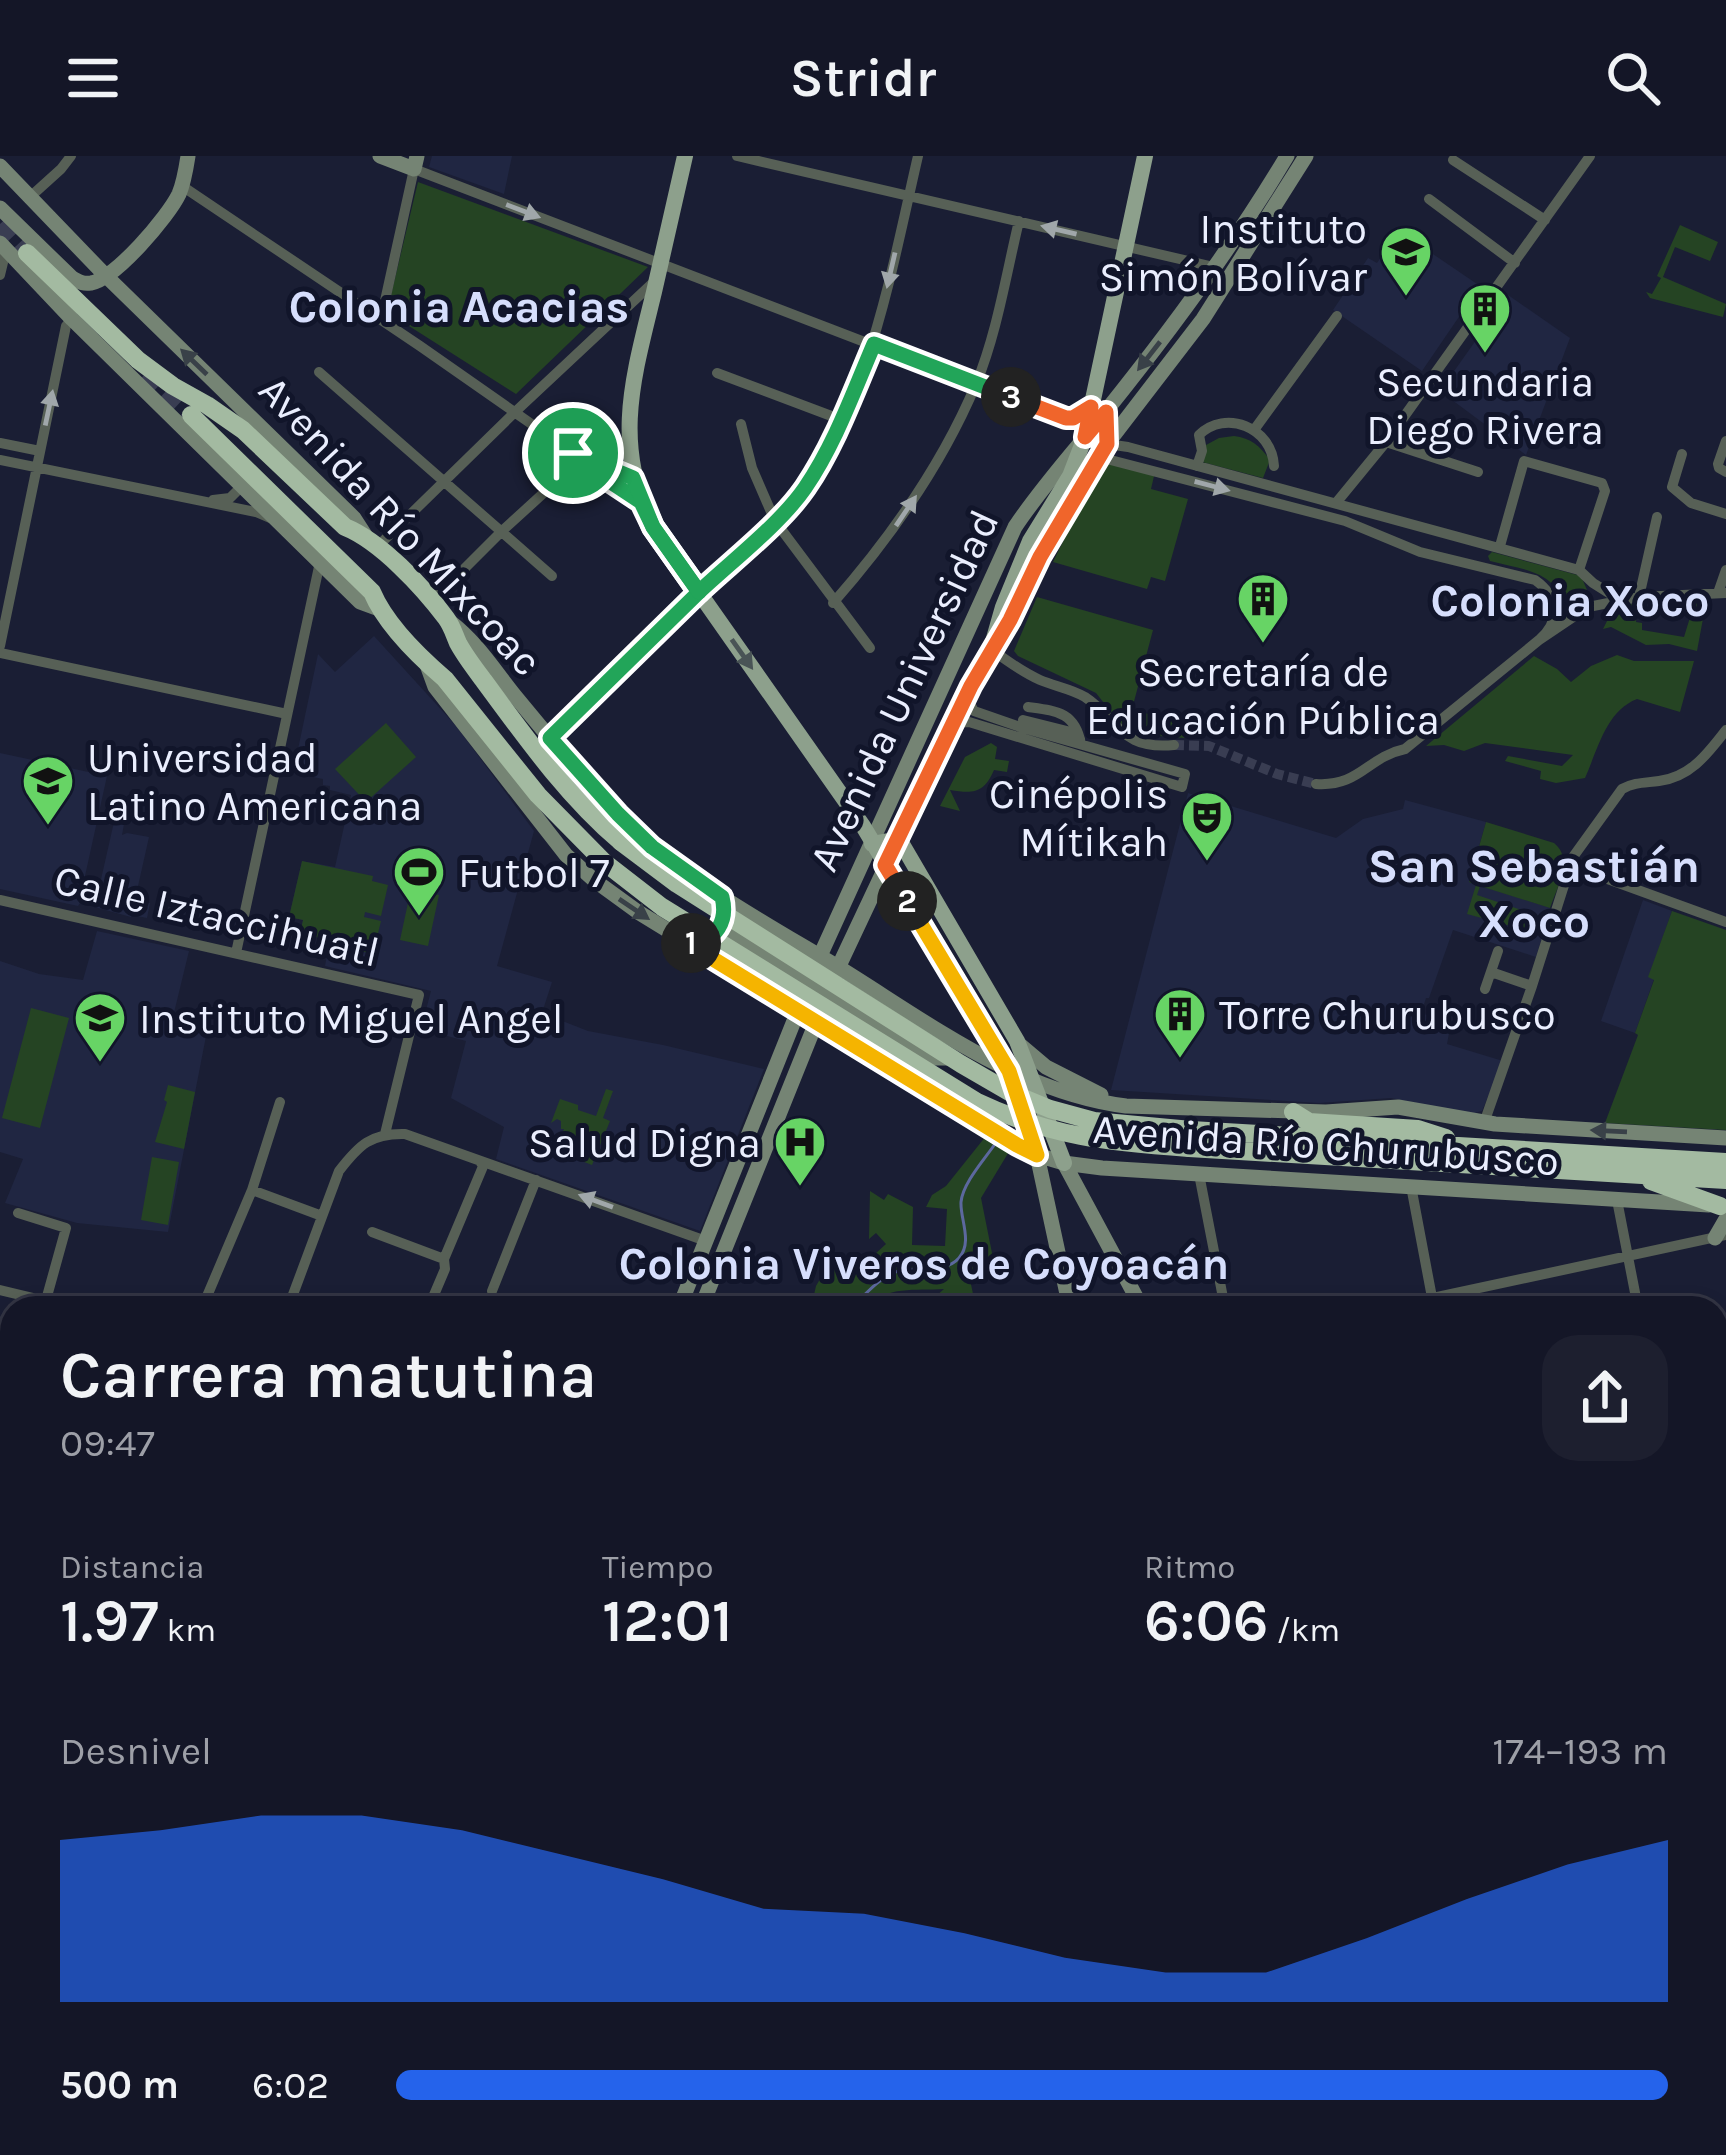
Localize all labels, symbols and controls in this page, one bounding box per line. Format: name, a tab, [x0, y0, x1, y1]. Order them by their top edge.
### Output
icon: menu	[60, 45, 126, 111]
icon: search	[1600, 45, 1666, 111]
text: Stridr	[790, 46, 936, 110]
one-way arrow	[505, 203, 541, 222]
place label: Instituto Simón Bolívar	[1099, 204, 1368, 302]
one-way arrow	[1040, 220, 1078, 239]
school or university icon: Instituto Simón Bolívar	[1378, 224, 1434, 298]
one-way arrow	[881, 251, 900, 288]
district label: Colonia Acacias	[289, 281, 629, 333]
building icon: Secundaria Diego Rivera	[1457, 281, 1513, 355]
one-way arrow	[1137, 340, 1162, 372]
one-way arrow	[180, 348, 209, 376]
place label: Secundaria Diego Rivera	[1366, 357, 1604, 455]
street label: Avenida Río Mixcoac	[248, 365, 552, 686]
pin: 3	[981, 367, 1041, 427]
text: 3	[1001, 378, 1021, 416]
one-way arrow	[40, 388, 59, 426]
pin	[522, 402, 624, 504]
icon: arrive	[540, 420, 606, 486]
one-way arrow	[1194, 478, 1231, 497]
one-way arrow	[894, 494, 916, 527]
street label: Avenida Universidad	[798, 502, 1009, 879]
building icon: Secretaría de Educación Pública	[1235, 571, 1291, 645]
district label: Colonia Xoco	[1430, 575, 1710, 627]
one-way arrow	[730, 638, 754, 670]
place label: Secretaría de Educación Pública	[1086, 647, 1440, 745]
place label: Universidad Latino Americana	[87, 733, 422, 831]
school or university icon: Universidad Latino Americana	[20, 753, 76, 827]
place label: Cinépolis Mítikah	[989, 769, 1168, 867]
theatre icon: Cinépolis Mítikah	[1179, 789, 1235, 863]
district label: San Sebastián Xoco	[1368, 838, 1700, 949]
sports icon: Futbol 7	[391, 844, 447, 918]
place label: Futbol 7	[458, 848, 610, 898]
street label: Calle Iztaccihuatl	[49, 854, 384, 978]
pin: 2	[877, 871, 937, 931]
text: 2	[897, 882, 917, 920]
one-way arrow	[618, 897, 651, 920]
pin: 1	[661, 913, 721, 973]
text: 1	[685, 924, 697, 962]
building icon: Torre Churubusco	[1152, 986, 1208, 1060]
school or university icon: Instituto Miguel Angel	[72, 990, 128, 1064]
place label: Torre Churubusco	[1219, 990, 1556, 1040]
place label: Instituto Miguel Angel	[139, 994, 563, 1044]
street label: Avenida Río Churubusco	[1091, 1104, 1561, 1186]
hospital icon: Salud Digna	[772, 1114, 828, 1188]
place label: Salud Digna	[528, 1118, 761, 1168]
one-way arrow	[1589, 1121, 1627, 1140]
one-way arrow	[578, 1191, 614, 1209]
district label: Colonia Viveros de Coyoacán	[619, 1238, 1229, 1291]
button: share	[1542, 1335, 1668, 1461]
text: Carrera matutina	[60, 1336, 597, 1414]
text: 09:47	[60, 1420, 155, 1466]
text: Distancia	[60, 1548, 204, 1586]
text: Tiempo	[602, 1548, 714, 1586]
text: Ritmo	[1144, 1548, 1235, 1586]
text: 1.97	[60, 1586, 159, 1656]
text: 12:01	[602, 1586, 733, 1656]
text: 6:06	[1144, 1586, 1269, 1656]
text: km	[159, 1611, 216, 1649]
text: /km	[1269, 1611, 1340, 1649]
text: Desnivel	[60, 1728, 212, 1774]
text: 174–193 m	[1492, 1728, 1668, 1774]
text: 500 m	[60, 2062, 179, 2108]
text: 6:02	[252, 2062, 329, 2108]

